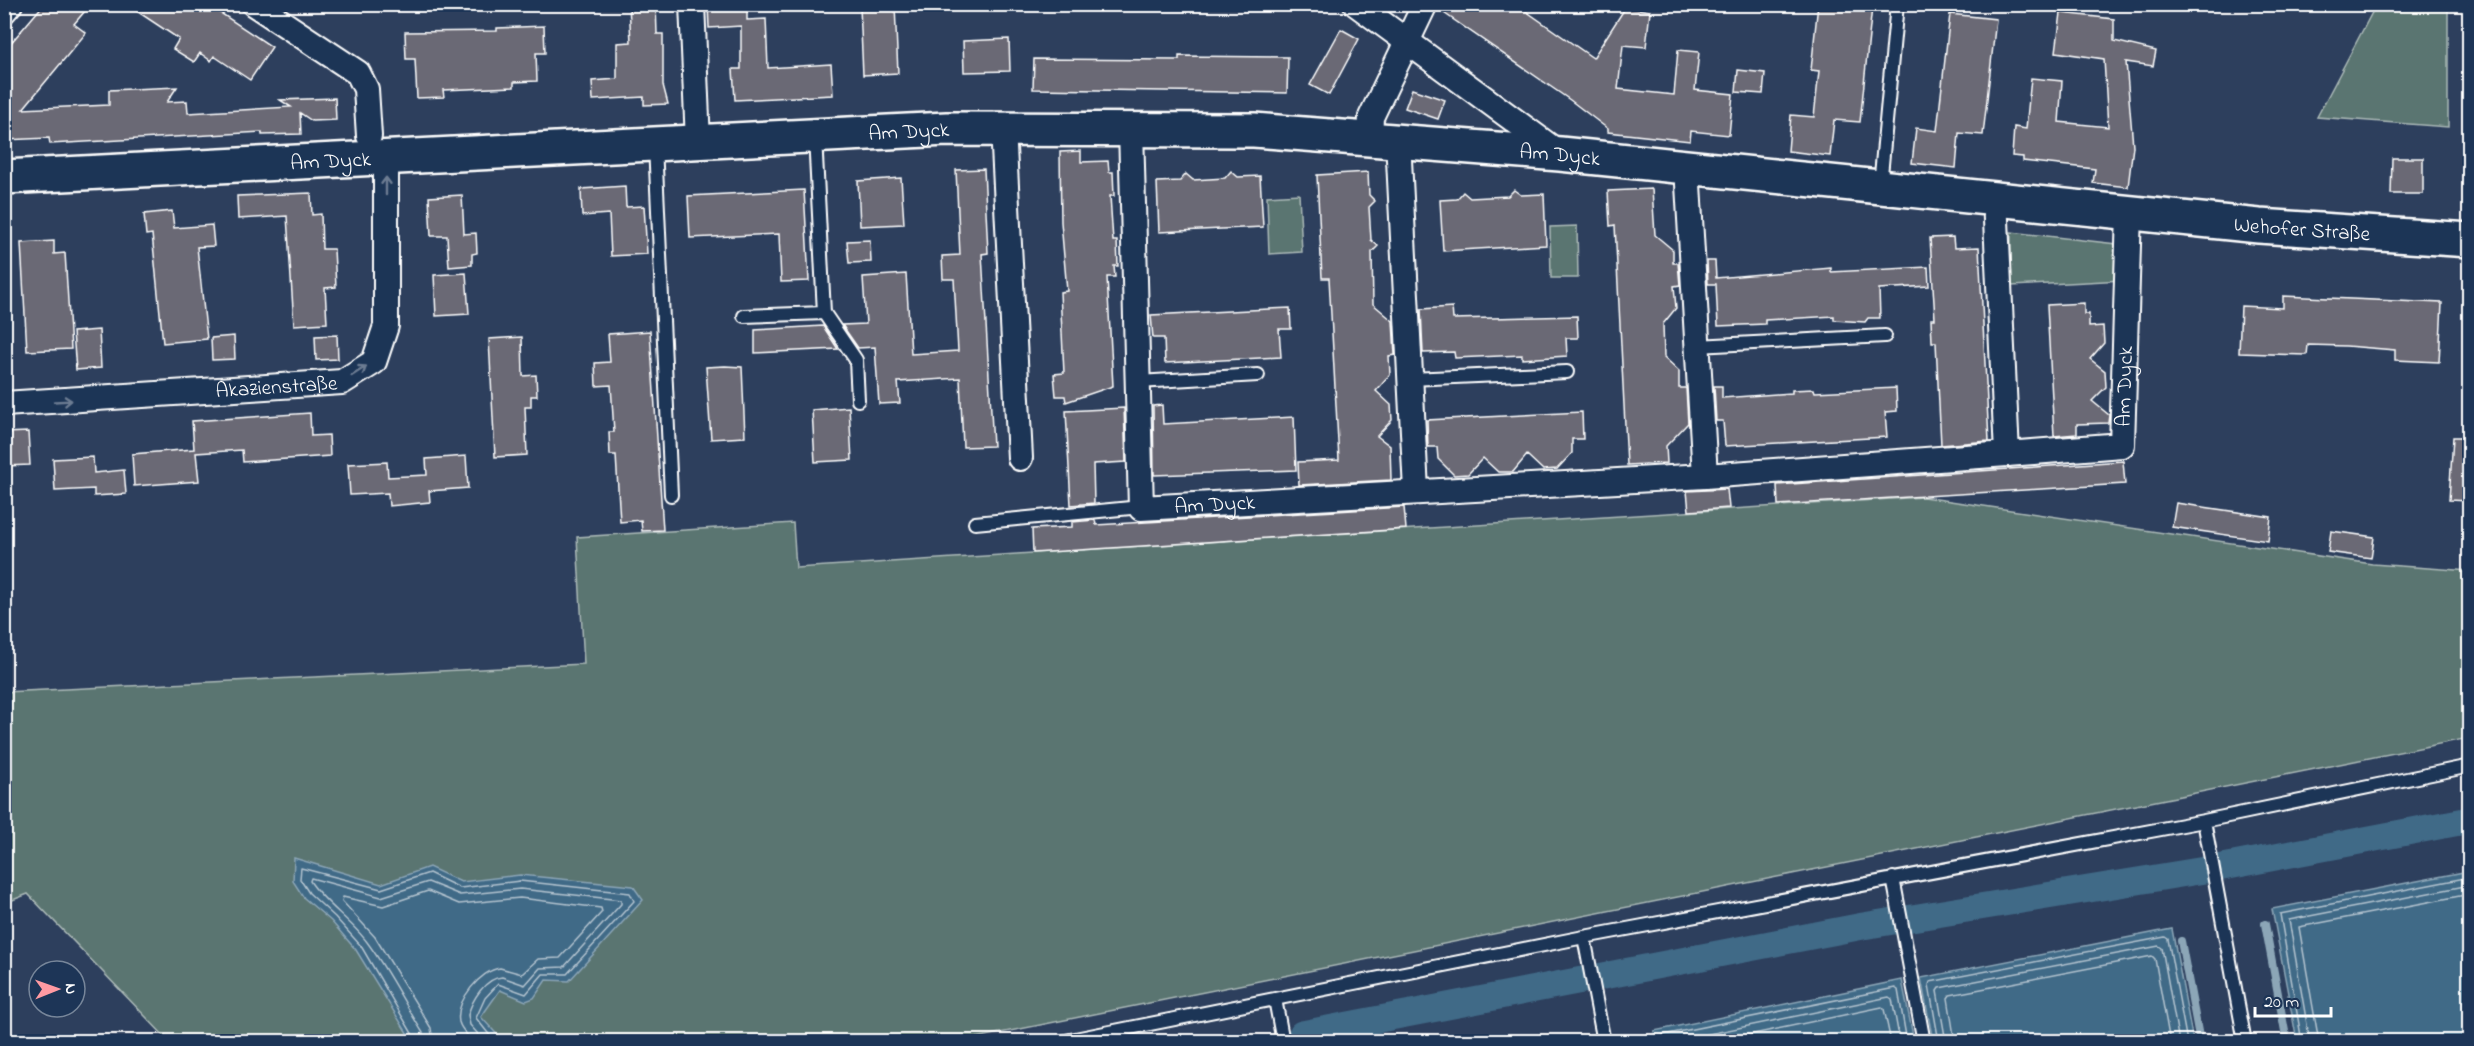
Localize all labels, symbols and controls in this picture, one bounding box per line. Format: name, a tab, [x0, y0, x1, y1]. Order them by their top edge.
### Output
street label: Am Dyck	[868, 116, 951, 150]
street label: Am Dyck	[1518, 138, 1602, 175]
street label: Am Dyck	[290, 145, 373, 179]
one-way arrow	[380, 177, 392, 197]
street label: Wehofer Straße	[2232, 211, 2372, 250]
street label: Am Dyck	[2110, 345, 2143, 427]
one-way arrow	[350, 365, 367, 377]
street label: Akazienstraße	[215, 369, 339, 407]
one-way arrow	[52, 395, 72, 406]
street label: Am Dyck	[1174, 489, 1257, 523]
north arrow	[27, 959, 87, 1019]
scale bar	[2255, 980, 2332, 1018]
text: N	[58, 983, 82, 995]
text: 20 m	[2264, 990, 2299, 1016]

